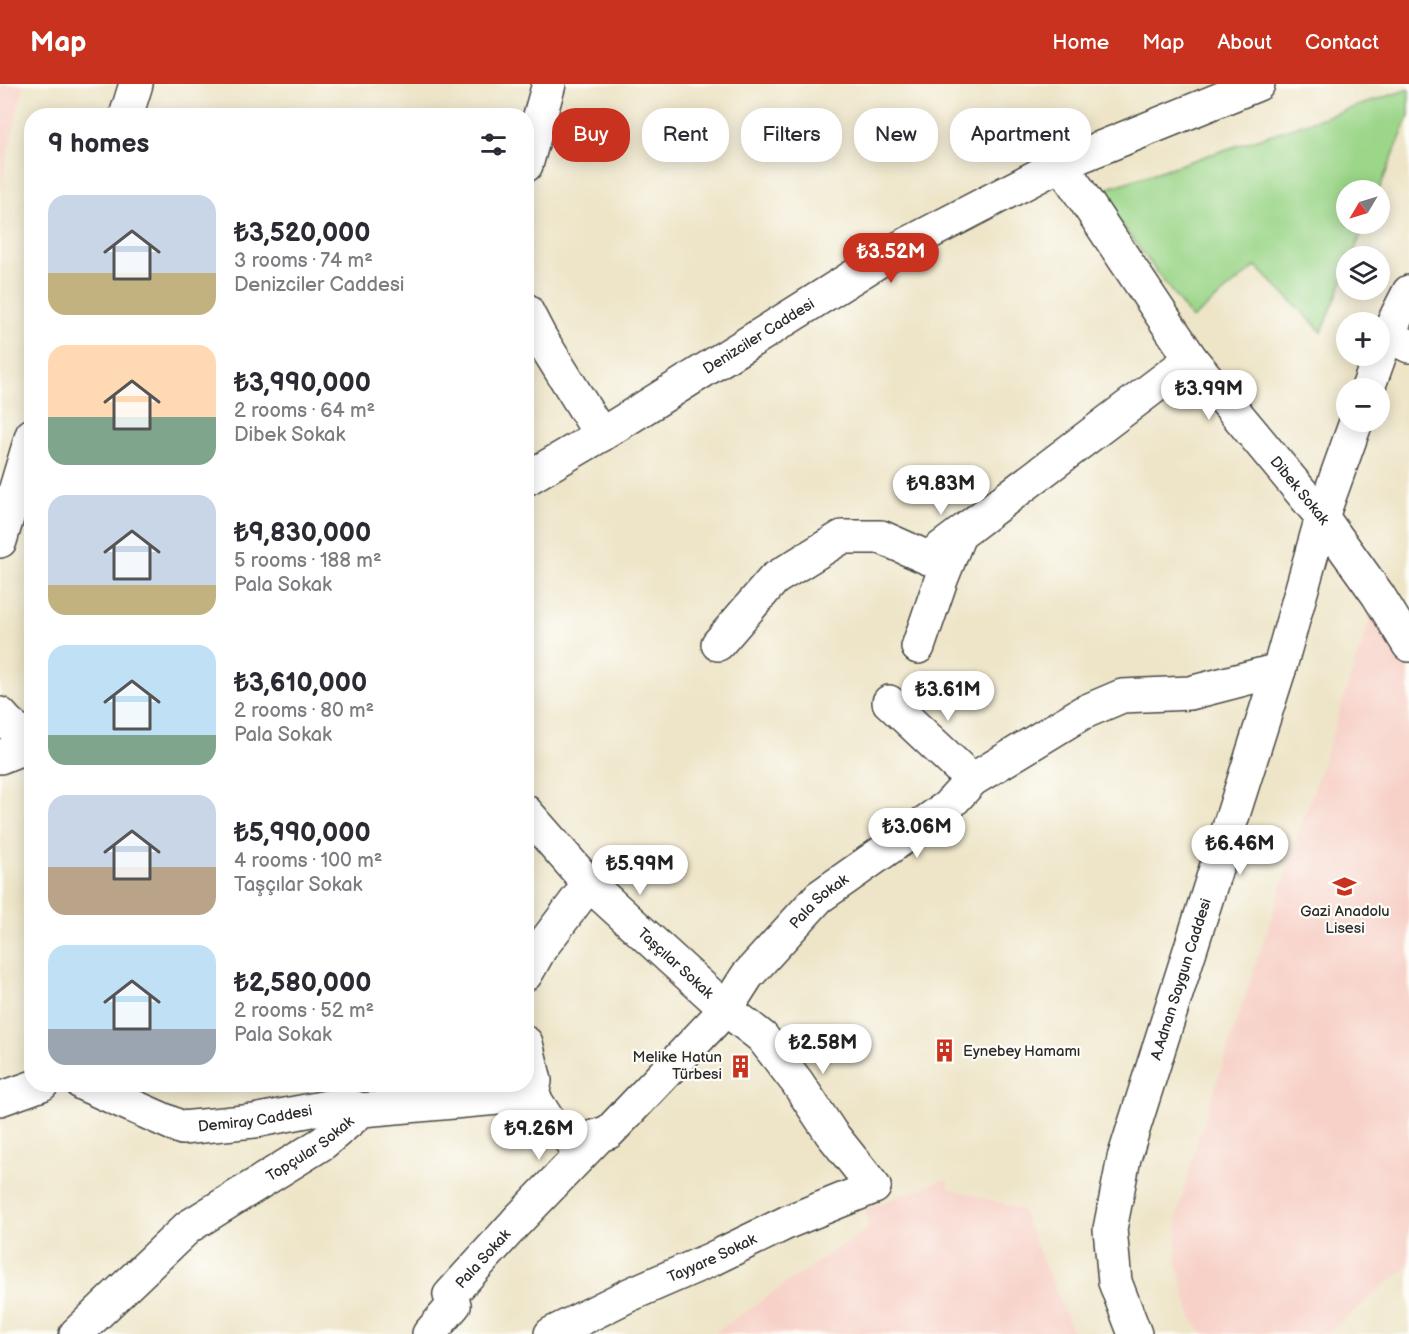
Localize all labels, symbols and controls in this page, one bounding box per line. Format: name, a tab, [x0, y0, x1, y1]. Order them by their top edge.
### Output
text: Map	[30, 26, 86, 59]
text: Home	[1052, 30, 1109, 55]
text: Map	[1142, 30, 1184, 55]
text: About	[1217, 30, 1272, 55]
text: Contact	[1305, 30, 1379, 55]
chip: Buy	[552, 108, 630, 162]
chip: Rent	[642, 108, 729, 162]
chip: Filters	[741, 108, 842, 162]
chip: New	[854, 108, 938, 162]
chip: Apartment	[950, 108, 1091, 162]
icon: filters	[477, 128, 510, 161]
text: 9 homes	[48, 129, 149, 160]
north arrow	[1336, 180, 1390, 234]
map controls	[1336, 180, 1390, 432]
text: ₺3,520,000	[234, 218, 371, 249]
icon: home	[96, 219, 168, 291]
pin: ₺3.52M	[842, 233, 940, 284]
text: ₺3.52M	[857, 240, 925, 264]
button: layers	[1336, 246, 1390, 300]
text: 3 rooms · 74 m²	[234, 249, 373, 273]
text: Denizciler Caddesi	[234, 273, 404, 297]
street label: Denizciler Caddesi	[699, 294, 818, 378]
button: +	[1336, 312, 1390, 366]
text: ₺3,990,000	[234, 368, 371, 399]
icon: home	[96, 369, 168, 441]
pin: ₺3.99M	[1160, 370, 1258, 421]
text: ₺3.99M	[1175, 377, 1243, 401]
button: −	[1336, 378, 1390, 432]
text: 2 rooms · 64 m²	[234, 399, 375, 423]
text: Dibek Sokak	[234, 423, 345, 447]
street label: Dibek Sokak	[1266, 452, 1334, 529]
pin: ₺9.83M	[892, 465, 990, 516]
text: ₺9.83M	[907, 472, 975, 496]
text: ₺9,830,000	[234, 518, 371, 549]
icon: home	[96, 519, 168, 591]
text: 5 rooms · 188 m²	[234, 549, 382, 573]
text: Pala Sokak	[234, 573, 332, 597]
text: ₺3,610,000	[234, 668, 367, 699]
icon: home	[96, 669, 168, 741]
pin: ₺3.61M	[899, 671, 997, 722]
text: ₺3.61M	[915, 678, 981, 702]
text: 2 rooms · 80 m²	[234, 699, 374, 723]
text: Pala Sokak	[234, 723, 332, 747]
pin: ₺3.06M	[868, 808, 966, 859]
text: ₺3.06M	[882, 815, 952, 839]
text: ₺5,990,000	[234, 818, 371, 849]
icon: home	[96, 819, 168, 891]
pin: ₺6.46M	[1191, 825, 1289, 876]
text: ₺6.46M	[1205, 832, 1275, 856]
pin: ₺5.99M	[591, 845, 689, 896]
text: 4 rooms · 100 m²	[234, 849, 382, 873]
text: ₺5.99M	[606, 852, 674, 876]
street label: Pala Sokak	[785, 869, 853, 933]
text: Taşçılar Sokak	[234, 873, 362, 897]
school or university icon: Gazi Anadolu Lisesi	[1332, 874, 1358, 900]
street label: A.Adnan Saygun Caddesi	[1146, 896, 1215, 1062]
place label: Gazi Anadolu Lisesi	[1300, 902, 1390, 938]
street label: Taşçılar Sokak	[634, 924, 718, 1003]
text: ₺2,580,000	[234, 968, 371, 999]
icon: home	[96, 969, 168, 1041]
text: 2 rooms · 52 m²	[234, 999, 374, 1023]
text: Pala Sokak	[234, 1023, 332, 1047]
pin: ₺2.58M	[774, 1024, 872, 1075]
text: ₺2.58M	[789, 1031, 857, 1055]
building icon: Eynebey Hamamı	[932, 1038, 958, 1064]
place label: Eynebey Hamamı	[963, 1042, 1080, 1061]
place label: Melike Hatun Türbesi	[632, 1048, 722, 1084]
building icon: Melike Hatun Türbesi	[727, 1053, 753, 1079]
street label: Demiray Caddesi	[197, 1101, 314, 1136]
pin: ₺9.26M	[490, 1110, 588, 1161]
street label: Topçular Sokak	[263, 1111, 358, 1185]
text: ₺9.26M	[505, 1117, 573, 1141]
street label: Pala Sokak	[451, 1225, 515, 1292]
street label: Tayyare Sokak	[664, 1229, 760, 1287]

